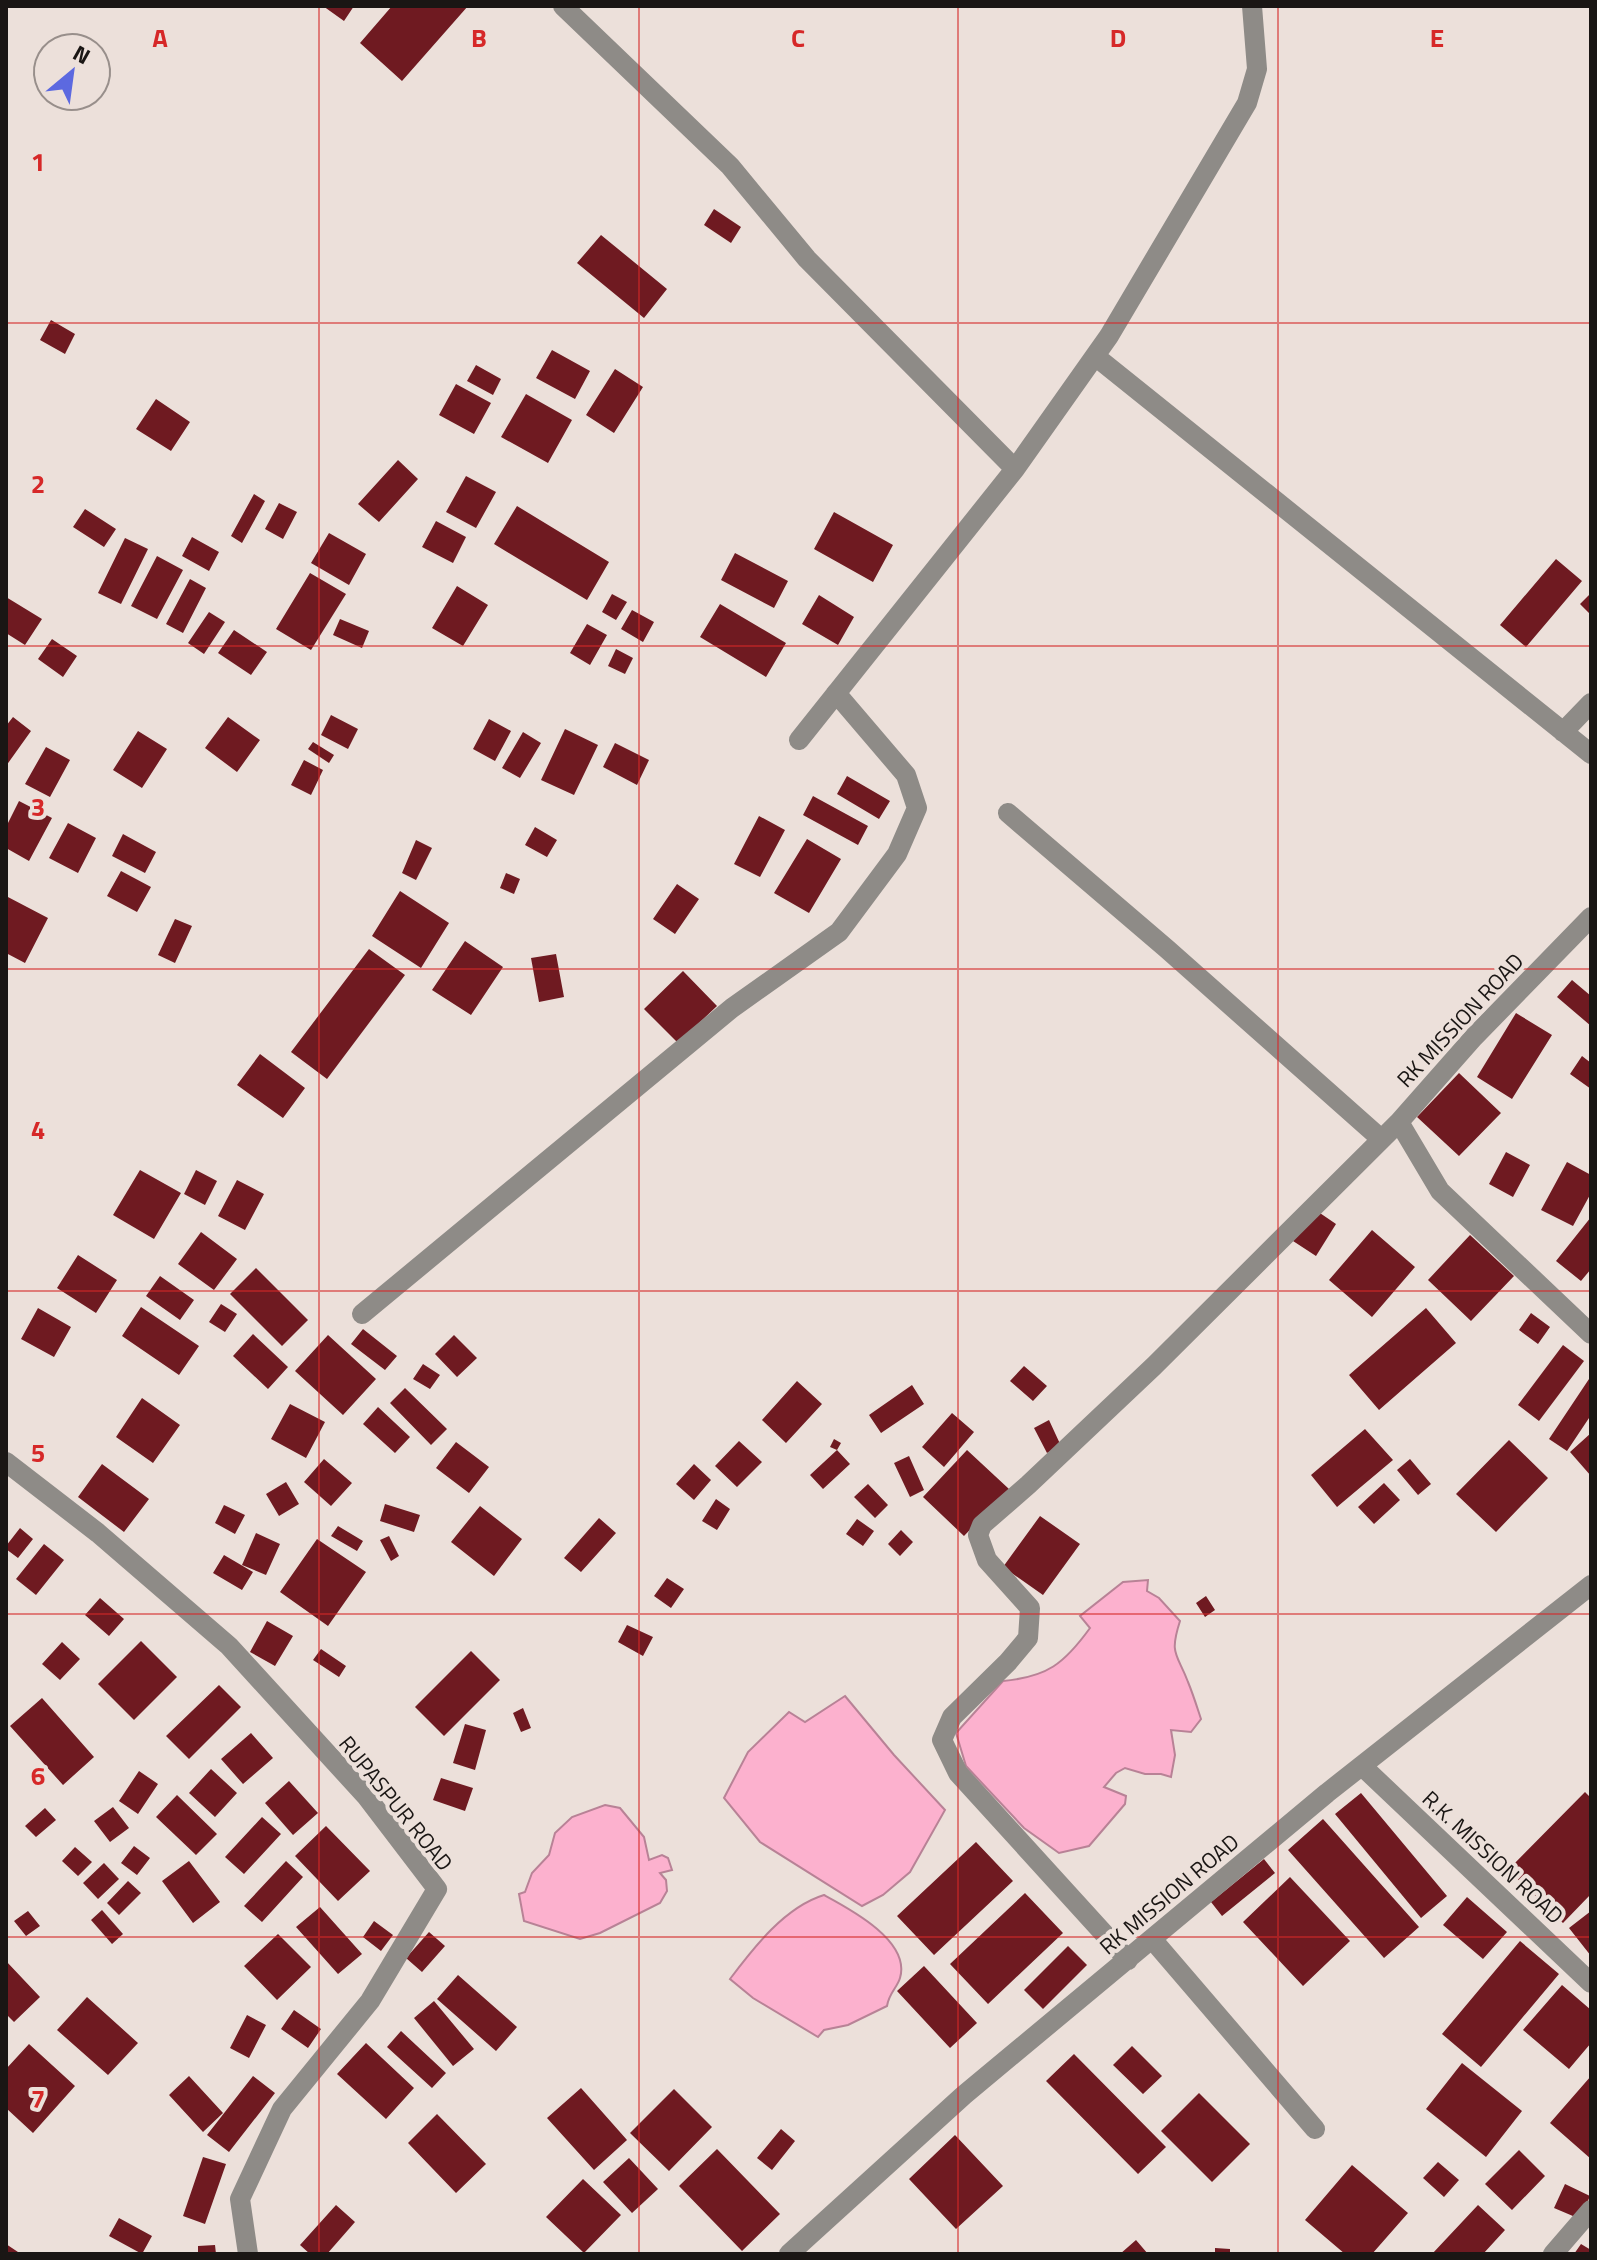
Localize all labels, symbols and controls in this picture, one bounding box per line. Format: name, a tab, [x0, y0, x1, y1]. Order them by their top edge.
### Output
text: A	[152, 18, 168, 57]
text: B	[471, 18, 487, 57]
text: C	[791, 18, 805, 57]
text: D	[1110, 18, 1126, 57]
text: E	[1430, 18, 1444, 57]
north arrow	[32, 32, 112, 112]
text: N	[67, 36, 97, 73]
text: 1	[31, 142, 45, 181]
text: 2	[31, 464, 45, 503]
text: 3	[31, 787, 45, 826]
street label: RK MISSION ROAD	[1388, 945, 1532, 1095]
text: 4	[31, 1110, 45, 1149]
text: 5	[31, 1433, 45, 1472]
street label: RUPASPUR ROAD	[331, 1728, 461, 1878]
text: 6	[31, 1756, 45, 1795]
street label: R.K. MISSION ROAD	[1415, 1782, 1571, 1932]
street label: RK MISSION ROAD	[1092, 1825, 1246, 1963]
text: 7	[31, 2079, 45, 2118]

